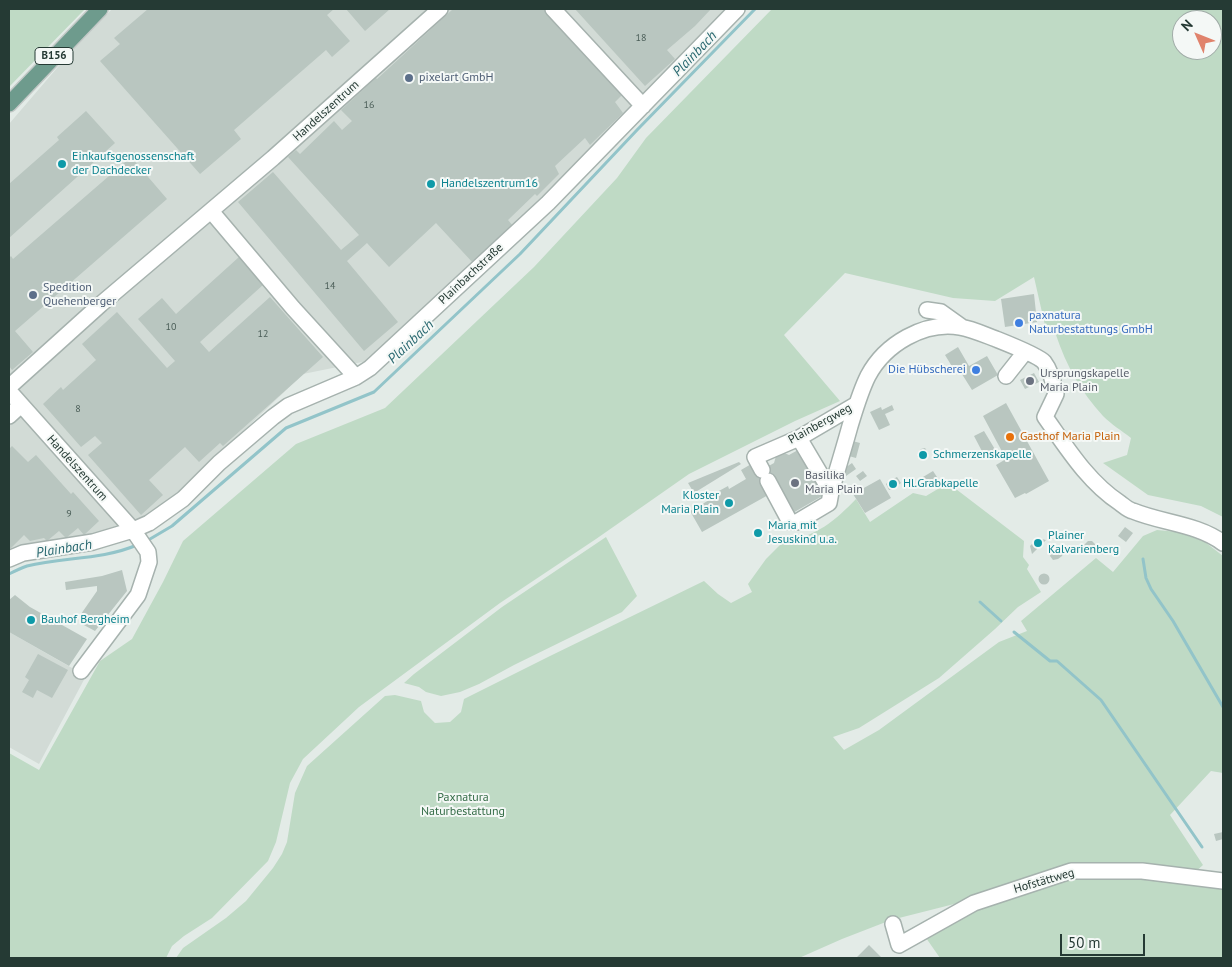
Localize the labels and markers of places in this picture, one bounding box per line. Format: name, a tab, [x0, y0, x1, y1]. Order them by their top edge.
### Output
place label: pixelart GmbH	[419, 71, 493, 85]
marker: pixelart GmbH	[403, 72, 415, 84]
place label: Einkaufsgenossenschaft der Dachdecker	[72, 150, 194, 178]
marker: Einkaufsgenossenschaft der Dachdecker	[56, 158, 68, 170]
place label: Handelszentrum16	[441, 177, 538, 191]
marker: Handelszentrum16	[425, 178, 437, 190]
place label: Spedition Quehenberger	[43, 281, 116, 309]
marker: Spedition Quehenberger	[27, 289, 39, 301]
place label: paxnatura Naturbestattungs GmbH	[1029, 309, 1153, 337]
marker: paxnatura Naturbestattungs GmbH	[1013, 317, 1025, 329]
place label: Die Hübscherei	[888, 363, 966, 377]
marker: Die Hübscherei	[970, 364, 982, 376]
place label: Ursprungskapelle Maria Plain	[1040, 367, 1129, 395]
marker: Ursprungskapelle Maria Plain	[1024, 375, 1036, 387]
place label: Gasthof Maria Plain	[1020, 430, 1120, 444]
marker: Gasthof Maria Plain	[1004, 431, 1016, 443]
place label: Schmerzenskapelle	[933, 448, 1032, 462]
marker: Schmerzenskapelle	[917, 449, 929, 461]
place label: Basilika Maria Plain	[805, 469, 863, 497]
marker: Basilika Maria Plain	[789, 477, 801, 489]
place label: Hl.Grabkapelle	[903, 477, 978, 491]
marker: Hl.Grabkapelle	[887, 478, 899, 490]
place label: Kloster Maria Plain	[661, 489, 719, 517]
marker: Kloster Maria Plain	[723, 497, 735, 509]
place label: Maria mit Jesuskind u.a.	[768, 519, 837, 547]
marker: Maria mit Jesuskind u.a.	[752, 527, 764, 539]
place label: Plainer Kalvarienberg	[1048, 529, 1119, 557]
marker: Plainer Kalvarienberg	[1032, 537, 1044, 549]
place label: Bauhof Bergheim	[41, 613, 130, 627]
marker: Bauhof Bergheim	[25, 614, 37, 626]

